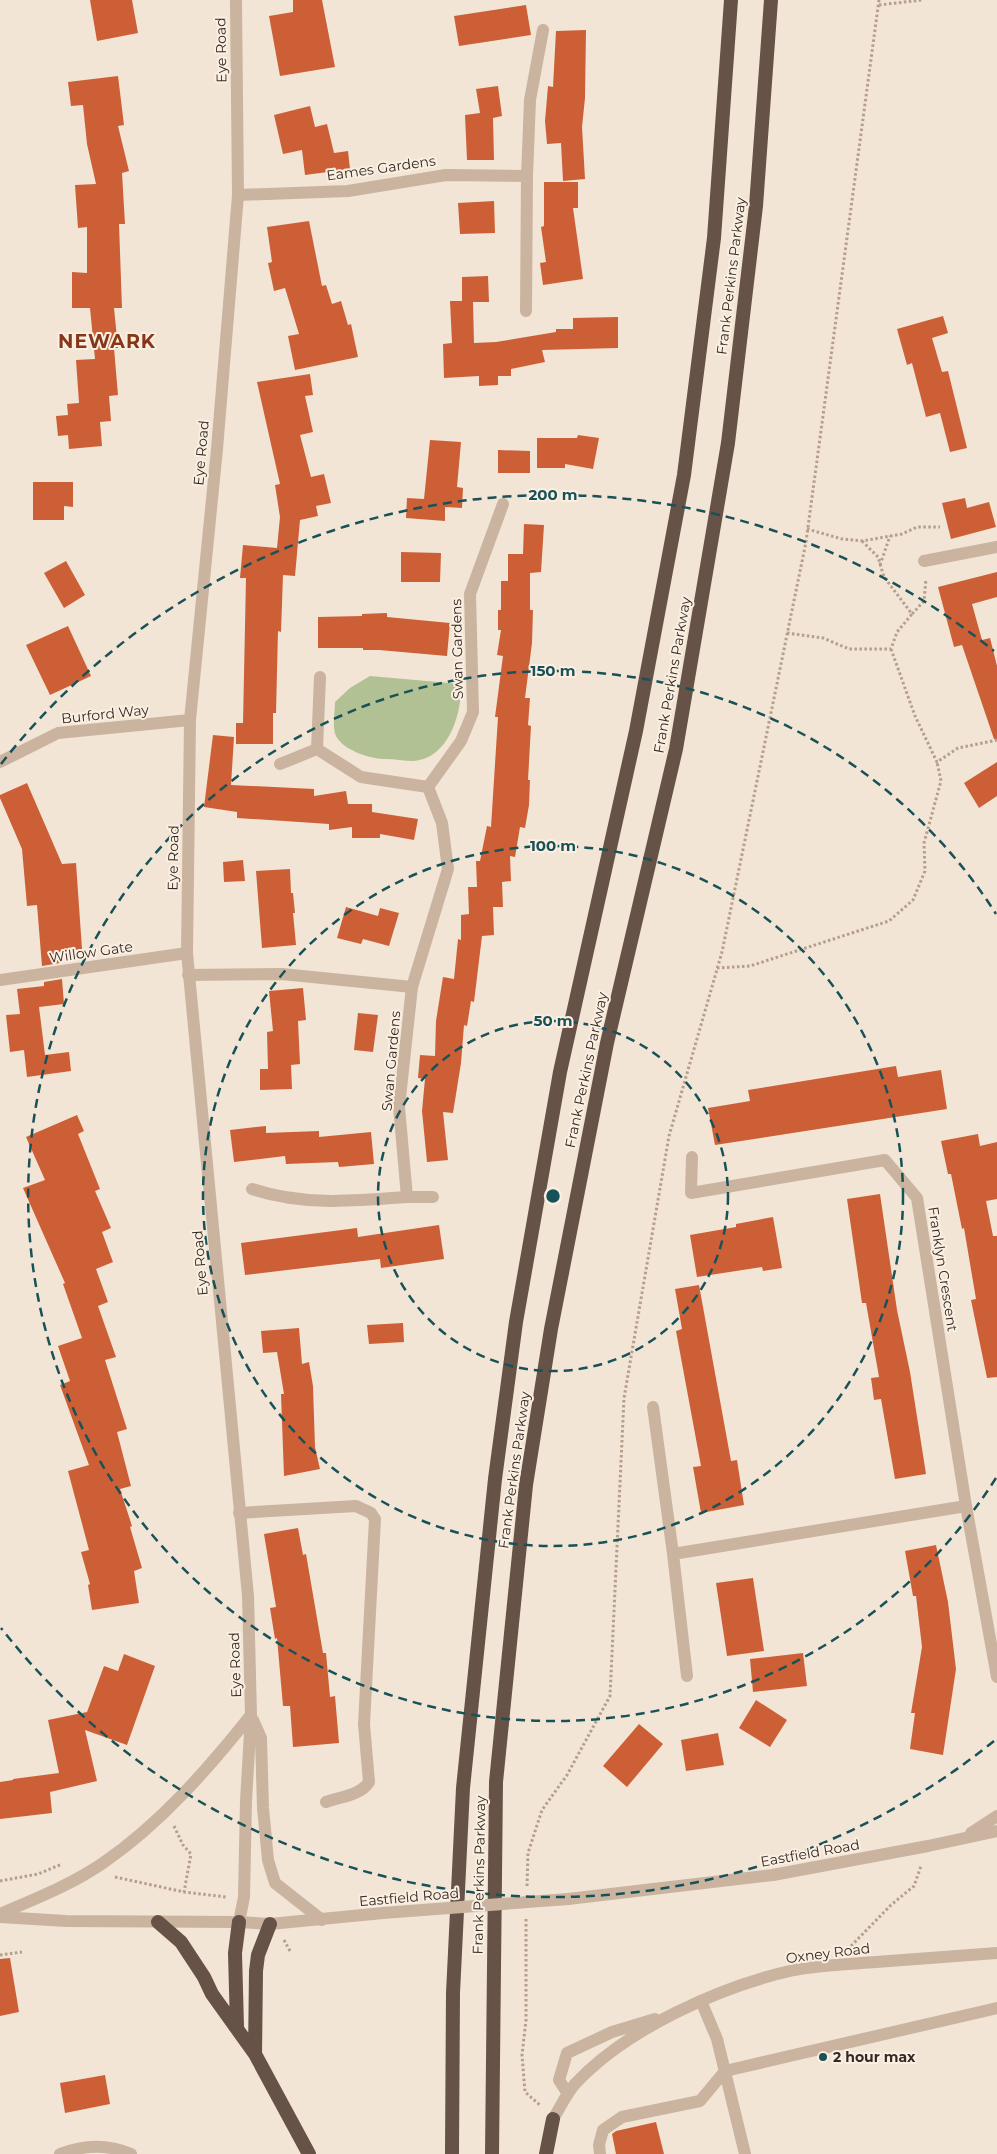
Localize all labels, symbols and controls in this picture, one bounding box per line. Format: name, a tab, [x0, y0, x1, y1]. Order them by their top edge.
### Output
street label: Eye Road	[211, 17, 231, 83]
street label: Eames Gardens	[325, 151, 437, 185]
street label: Frank Perkins Parkway	[712, 196, 750, 356]
district label: NEWARK	[58, 330, 156, 353]
street label: Eye Road	[189, 420, 213, 486]
text: 200 m	[528, 485, 578, 504]
street label: Frank Perkins Parkway	[649, 595, 695, 755]
street label: Swan Gardens	[447, 598, 467, 699]
text: 150 m	[531, 661, 575, 680]
street label: Burford Way	[60, 700, 150, 728]
street label: Eye Road	[163, 825, 183, 891]
text: 100 m	[530, 836, 576, 855]
street label: Willow Gate	[48, 937, 134, 967]
street label: Frank Perkins Parkway	[561, 990, 611, 1149]
street label: Swan Gardens	[378, 1010, 404, 1112]
text: 50 m	[533, 1011, 573, 1030]
centre of rings	[544, 1187, 562, 1205]
street label: Franklyn Crescent	[924, 1205, 962, 1333]
street label: Eye Road	[188, 1230, 212, 1296]
street label: Frank Perkins Parkway	[494, 1390, 534, 1550]
street label: Eye Road	[225, 1632, 245, 1698]
street label: Frank Perkins Parkway	[469, 1795, 489, 1954]
street label: Eastfield Road	[759, 1835, 861, 1871]
street label: Eastfield Road	[358, 1884, 460, 1910]
street label: Oxney Road	[785, 1939, 871, 1967]
place label: 2 hour max	[833, 2048, 916, 2066]
marker: 2 hour max	[817, 2051, 829, 2063]

